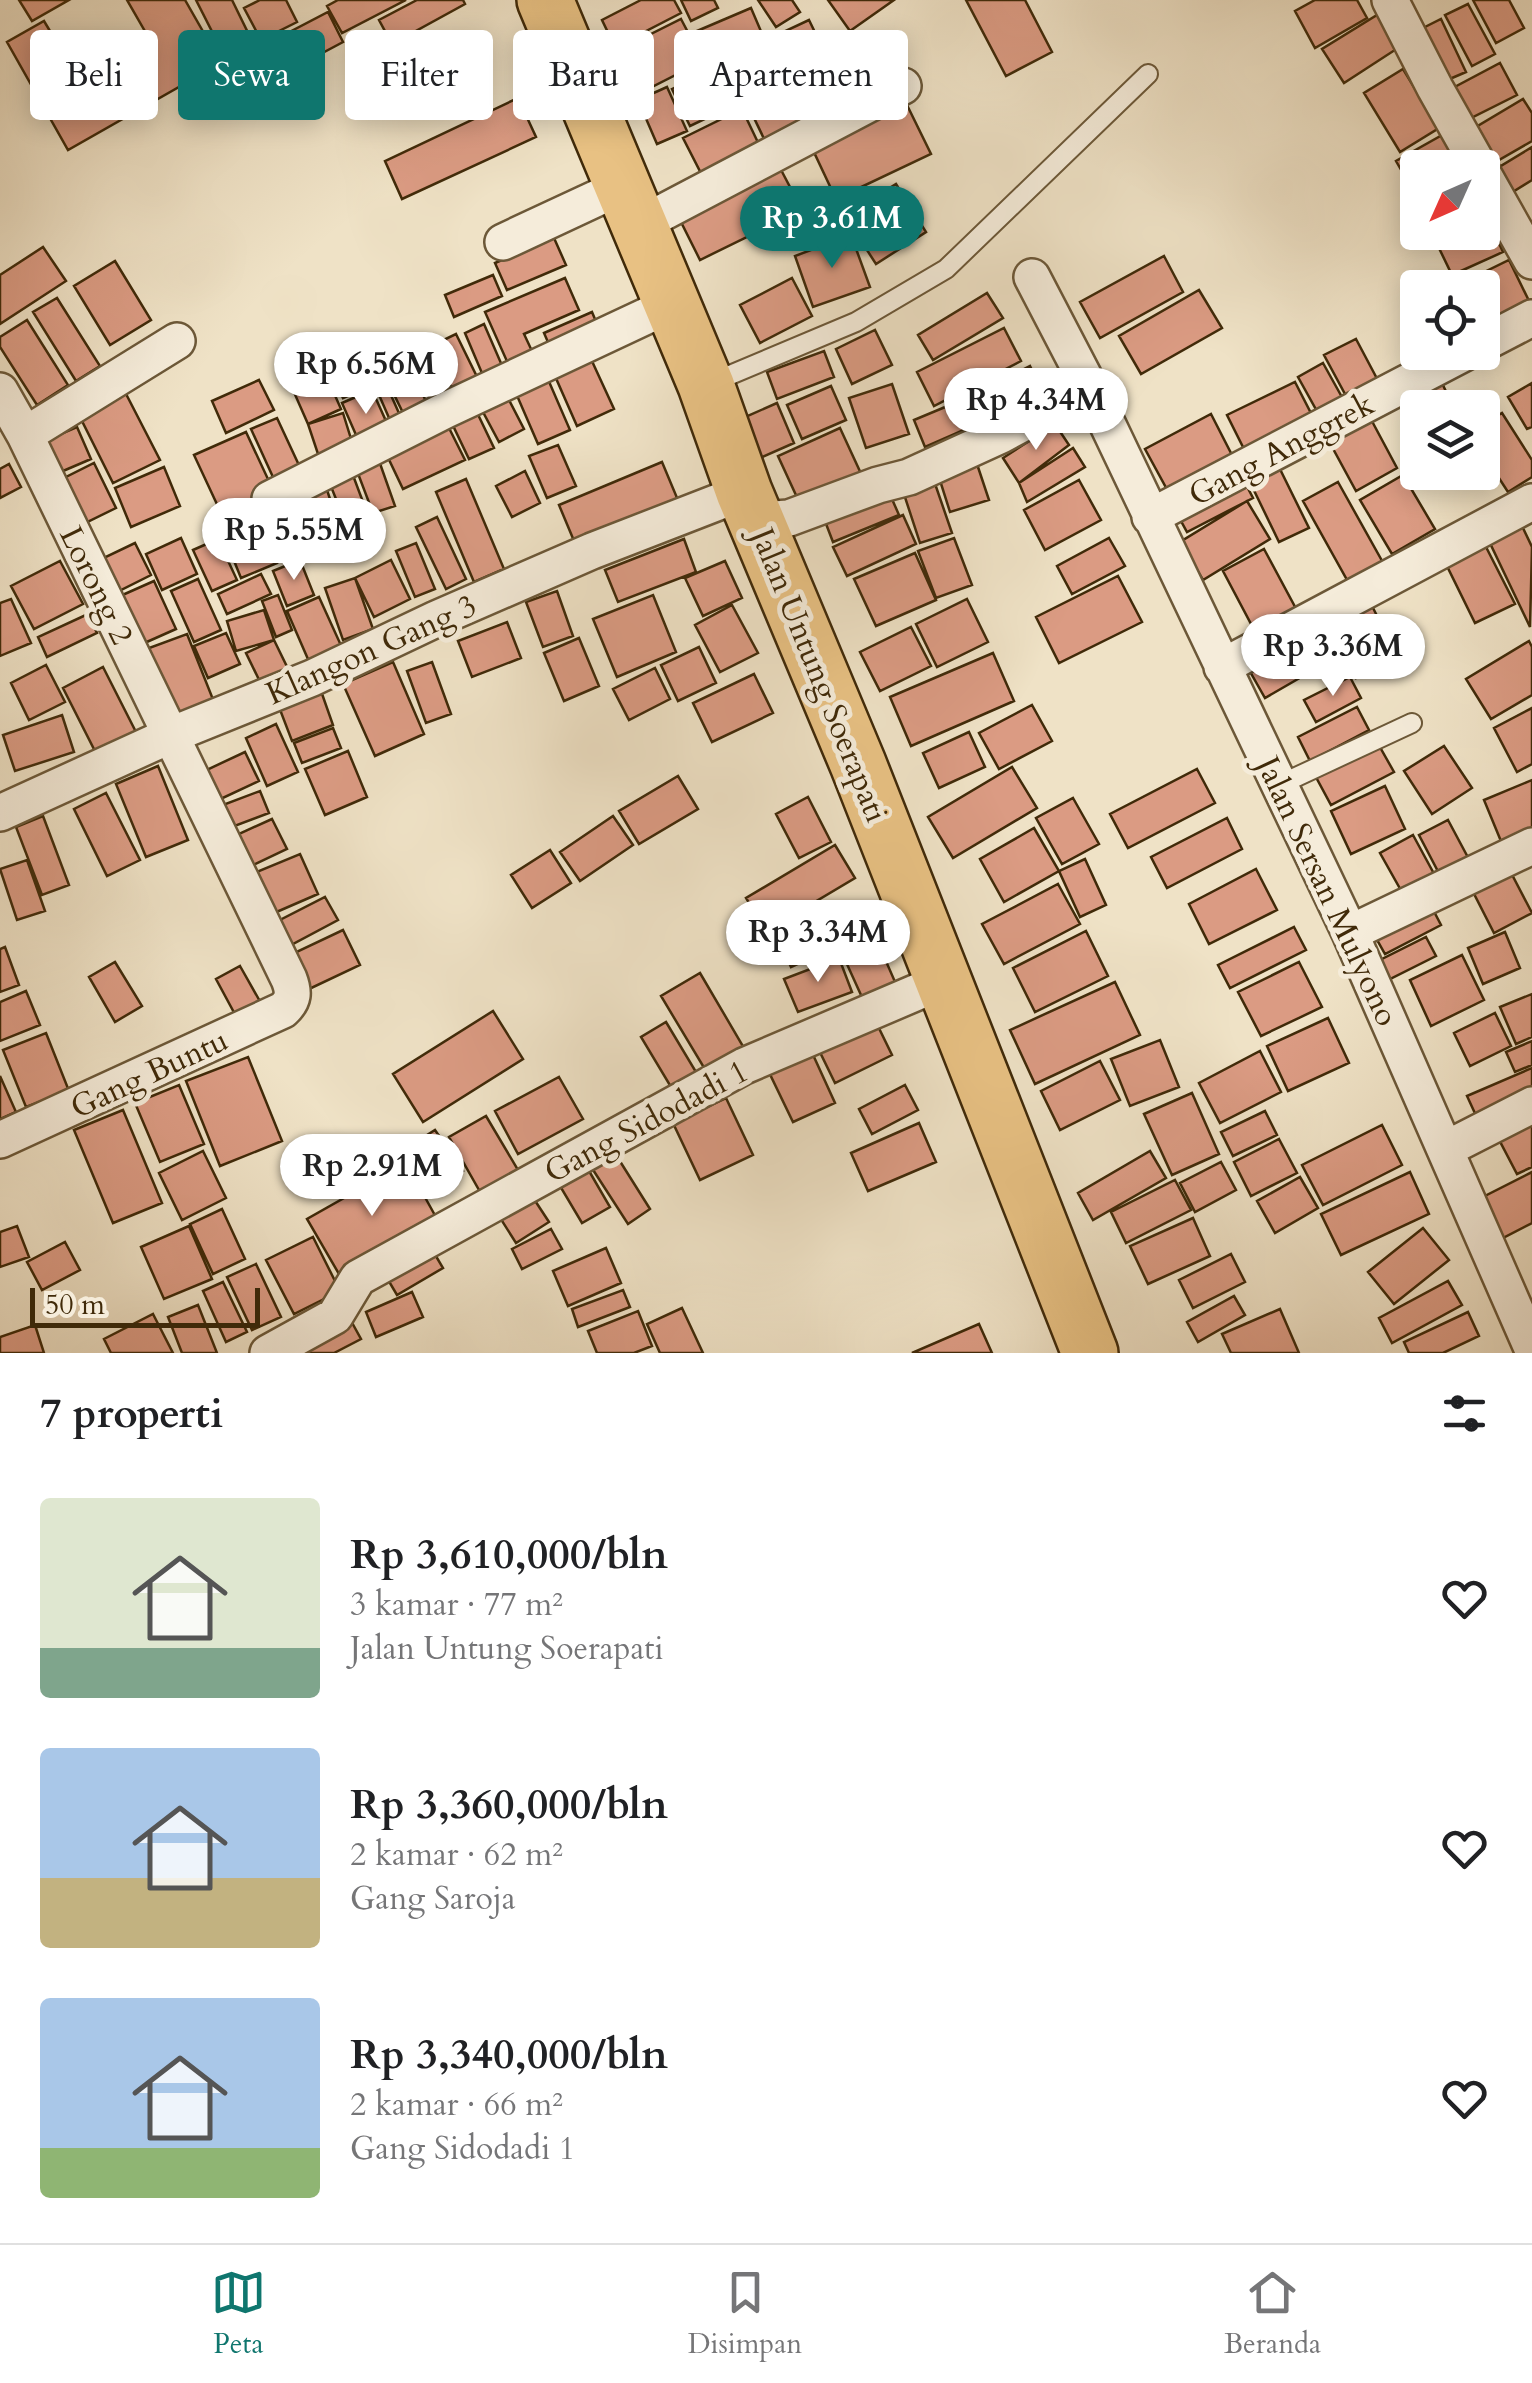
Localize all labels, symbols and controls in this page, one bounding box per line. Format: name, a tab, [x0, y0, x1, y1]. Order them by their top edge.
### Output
chip: Beli	[30, 30, 158, 120]
chip: Sewa	[178, 30, 325, 120]
chip: Filter	[345, 30, 493, 120]
chip: Baru	[513, 30, 654, 120]
chip: Apartemen	[674, 30, 908, 120]
north arrow	[1400, 150, 1500, 250]
map controls	[1400, 150, 1500, 490]
pin: Rp 3.61M	[729, 186, 935, 271]
text: Rp 3.61M	[762, 196, 902, 240]
button: locate	[1400, 270, 1500, 370]
pin: Rp 6.56M	[263, 332, 469, 417]
text: Rp 6.56M	[296, 342, 436, 386]
pin: Rp 4.34M	[933, 368, 1139, 453]
text: Rp 4.34M	[966, 378, 1106, 422]
street label: Gang Anggrek	[1181, 383, 1382, 517]
button: layers	[1400, 390, 1500, 490]
pin: Rp 5.55M	[191, 498, 397, 583]
text: Rp 5.55M	[224, 508, 364, 552]
street label: Jalan Untung Soerapati	[738, 518, 898, 829]
street label: Lorong 2	[49, 519, 144, 652]
street label: Klangon Gang 3	[259, 584, 484, 716]
pin: Rp 3.36M	[1230, 614, 1436, 699]
text: Rp 3.36M	[1263, 624, 1403, 668]
street label: Jalan Sersan Mulyono	[1244, 746, 1409, 1033]
pin: Rp 3.34M	[715, 900, 921, 985]
text: Rp 3.34M	[748, 910, 888, 954]
street label: Gang Buntu	[64, 1018, 235, 1130]
street label: Gang Sidodadi 1	[537, 1050, 756, 1194]
pin: Rp 2.91M	[269, 1134, 475, 1219]
text: Rp 2.91M	[302, 1144, 442, 1188]
scale bar	[30, 1283, 260, 1328]
text: 50 m	[45, 1286, 105, 1324]
text: 7 properti	[40, 1385, 223, 1442]
icon: filters	[1437, 1386, 1492, 1441]
text: Rp 3,610,000/bln	[350, 1526, 668, 1583]
icon: home	[120, 1538, 240, 1658]
icon: heart	[1437, 1571, 1492, 1626]
text: 3 kamar · 77 m²	[350, 1583, 563, 1627]
text: Jalan Untung Soerapati	[350, 1627, 663, 1671]
text: Rp 3,360,000/bln	[350, 1776, 668, 1833]
icon: home	[120, 1788, 240, 1908]
icon: heart	[1437, 1821, 1492, 1876]
text: 2 kamar · 62 m²	[350, 1833, 563, 1877]
text: Gang Saroja	[350, 1877, 516, 1921]
text: Rp 3,340,000/bln	[350, 2026, 668, 2083]
icon: home	[120, 2038, 240, 2158]
icon: heart	[1437, 2071, 1492, 2126]
text: 2 kamar · 66 m²	[350, 2083, 563, 2127]
text: Gang Sidodadi 1	[350, 2127, 575, 2171]
tab: Peta	[211, 2265, 266, 2363]
tab: Disimpan	[688, 2265, 802, 2363]
tab: Beranda	[1224, 2265, 1321, 2363]

